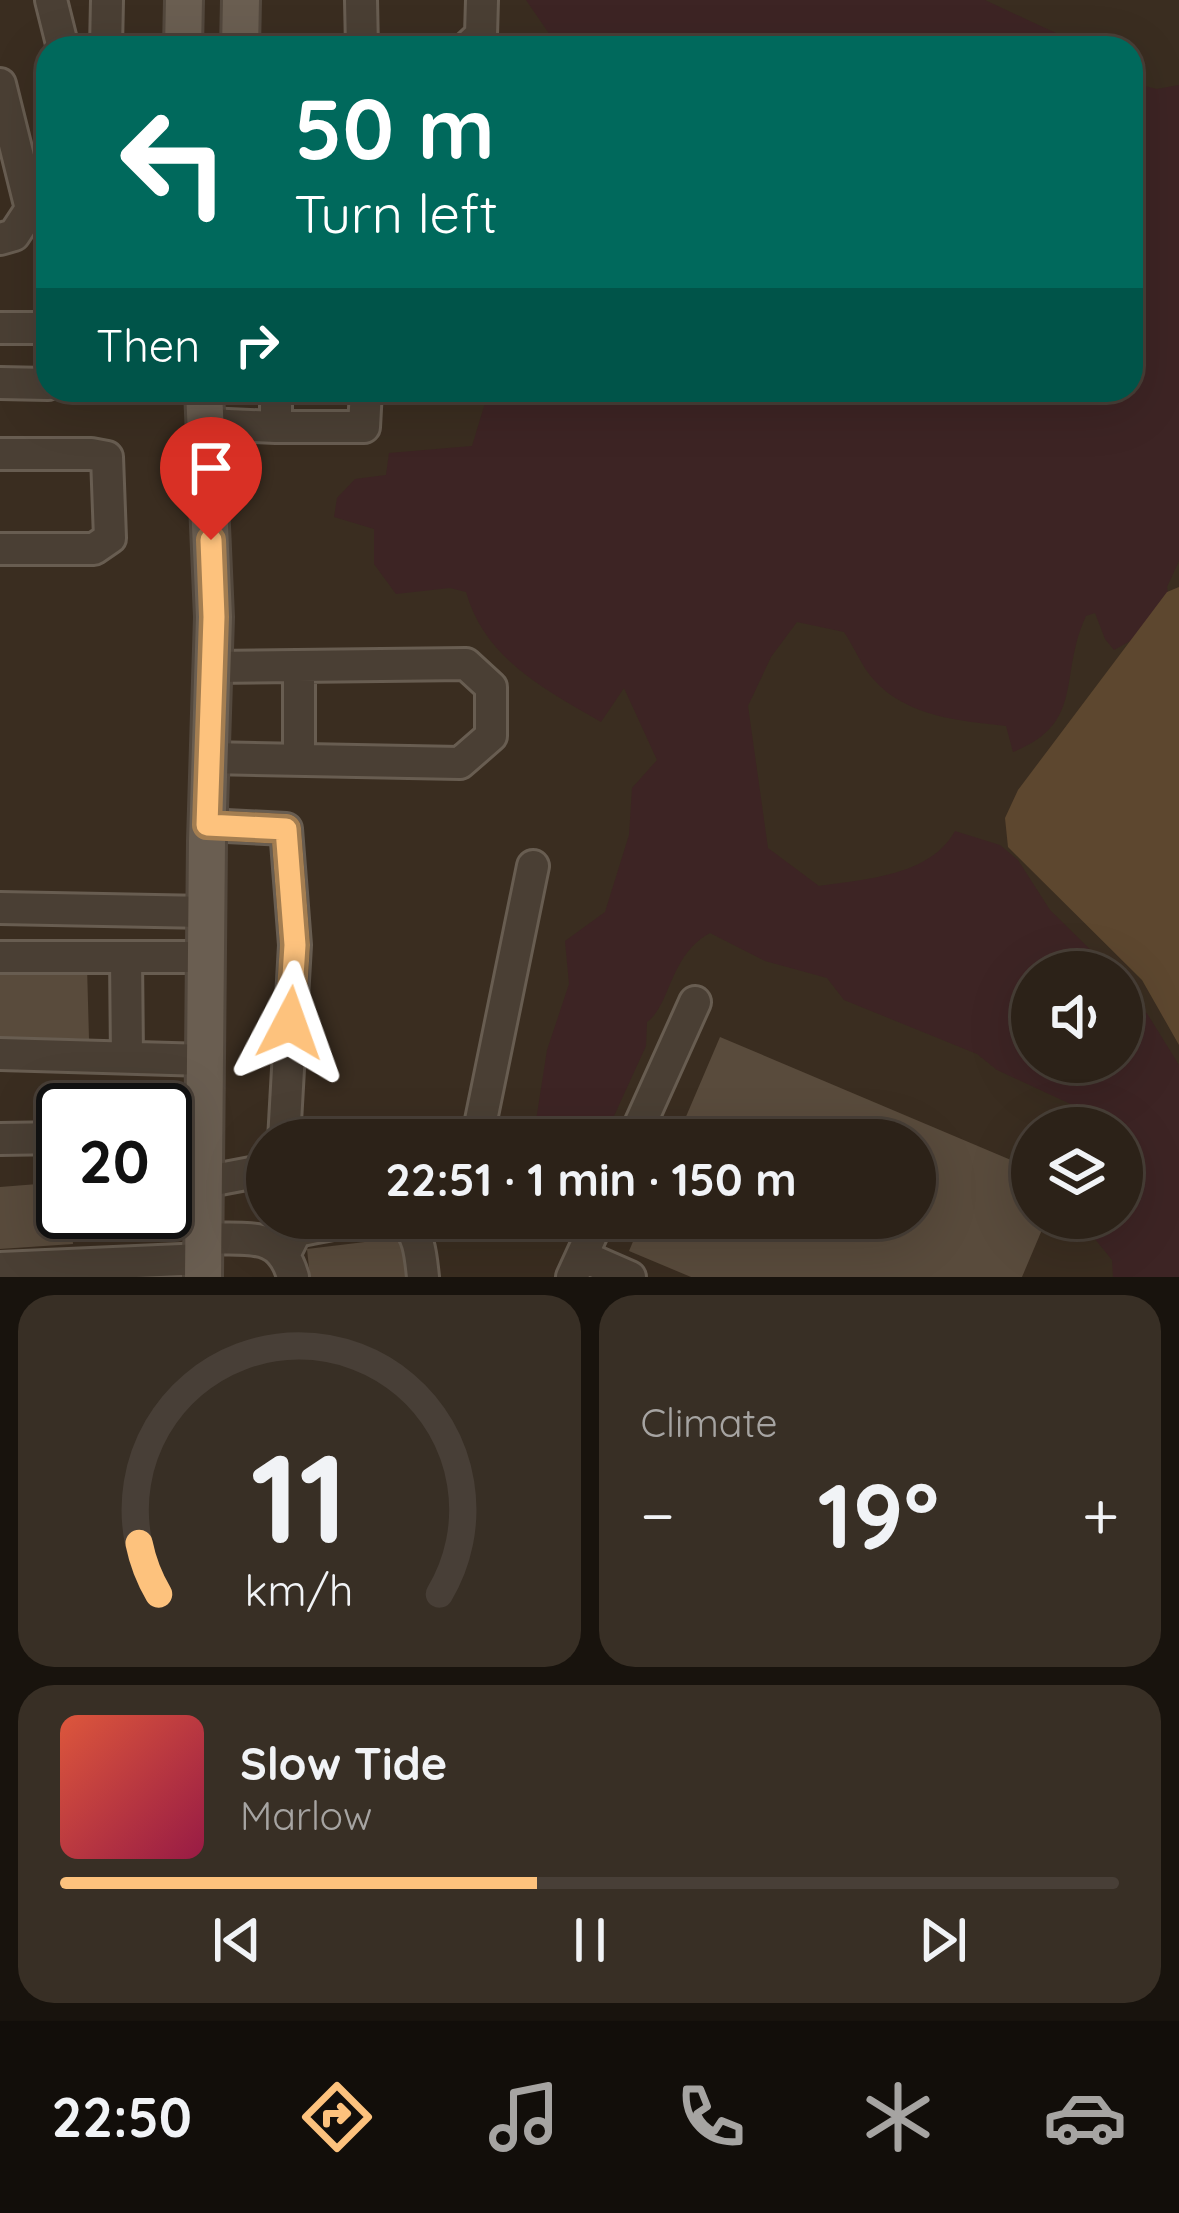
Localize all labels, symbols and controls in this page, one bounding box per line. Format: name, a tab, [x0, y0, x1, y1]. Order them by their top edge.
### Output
text: 50 m	[294, 75, 495, 180]
icon: left	[96, 84, 252, 240]
text: Turn left	[294, 179, 498, 247]
icon: right	[224, 312, 290, 378]
text: Then	[96, 317, 200, 373]
pin	[160, 417, 262, 540]
icon: arrive	[178, 435, 244, 501]
map controls	[1011, 951, 1143, 1239]
button: sound	[1011, 951, 1143, 1083]
position arrow	[227, 960, 353, 1086]
speed limit sign: 20	[36, 1083, 192, 1239]
button: layers	[1011, 1107, 1143, 1239]
text: 22:51 · 1 min · 150 m	[385, 1151, 797, 1207]
text: Climate	[641, 1398, 778, 1447]
text: 11	[251, 1418, 348, 1574]
text: 19°	[818, 1458, 939, 1571]
text: −	[641, 1473, 675, 1556]
text: +	[1082, 1473, 1119, 1556]
text: km/h	[245, 1563, 354, 1617]
text: Slow Tide	[240, 1735, 447, 1791]
text: Marlow	[240, 1791, 372, 1840]
icon: previous	[204, 1907, 270, 1973]
icon: pause	[557, 1907, 623, 1973]
icon: next	[910, 1907, 976, 1973]
icon: directions	[295, 2075, 379, 2159]
icon: music	[482, 2075, 566, 2159]
icon: phone	[669, 2075, 753, 2159]
icon: climate	[856, 2075, 940, 2159]
icon: car	[1043, 2075, 1127, 2159]
text: 22:50	[52, 2083, 192, 2151]

